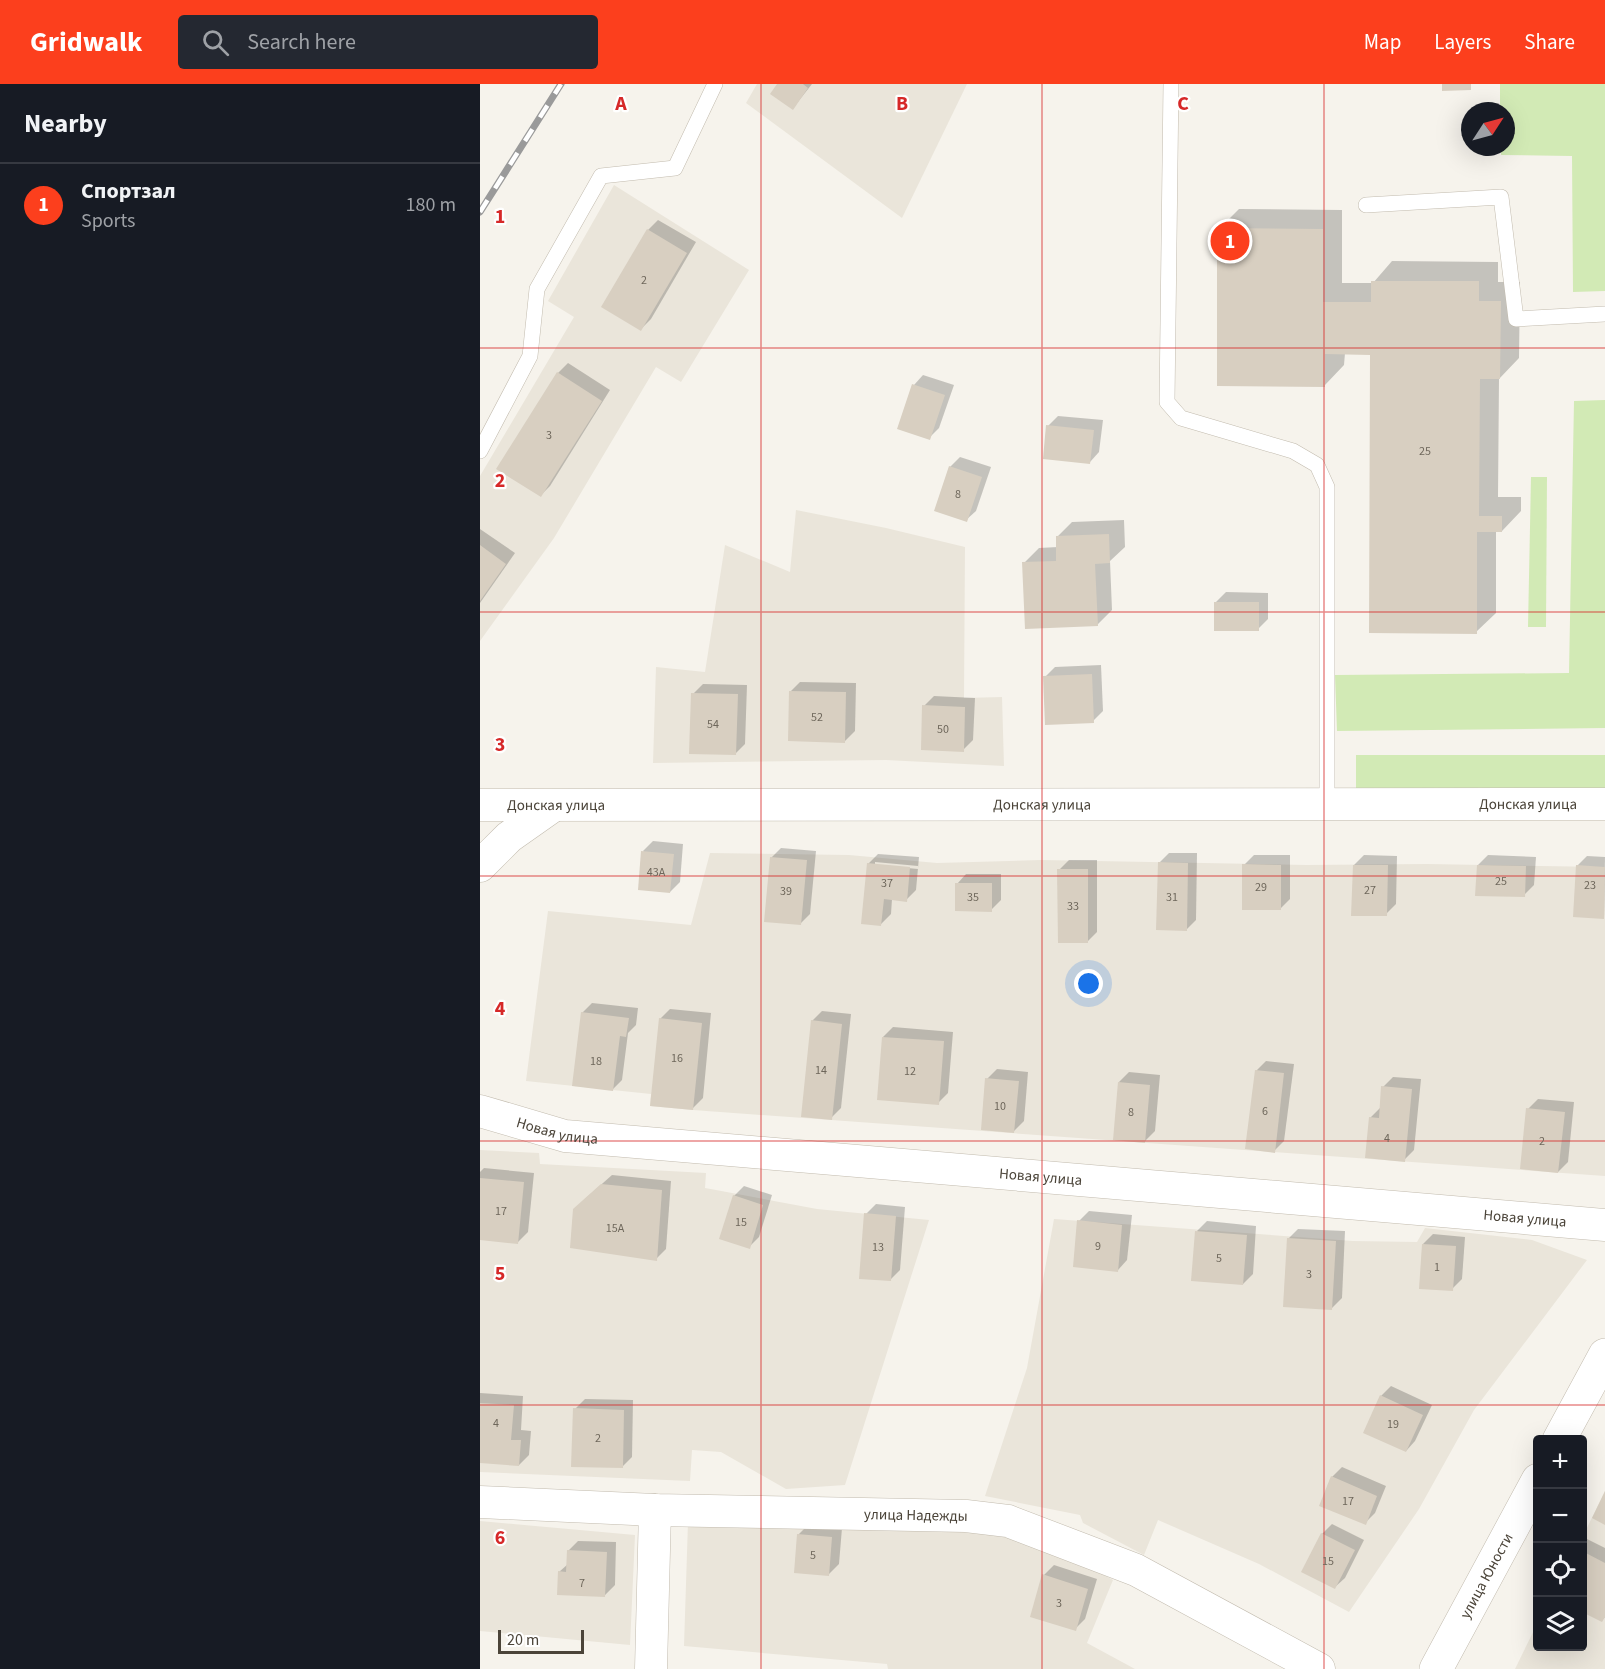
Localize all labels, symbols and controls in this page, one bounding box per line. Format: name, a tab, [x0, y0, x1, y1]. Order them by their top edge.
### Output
search box	[178, 15, 598, 69]
text: Gridwalk	[30, 22, 142, 62]
icon: search	[199, 26, 232, 59]
text: Search here	[247, 26, 356, 58]
text: Map	[1364, 27, 1401, 57]
text: Layers	[1434, 27, 1491, 57]
text: Share	[1524, 27, 1575, 57]
text: A	[614, 90, 627, 118]
text: B	[896, 90, 908, 118]
text: C	[1177, 90, 1189, 118]
north arrow	[1461, 102, 1515, 156]
text: Nearby	[24, 105, 107, 142]
text: Спортзал	[81, 175, 176, 207]
text: 1	[38, 191, 49, 219]
text: 180 m	[406, 191, 456, 219]
text: 1	[495, 203, 505, 231]
text: Sports	[81, 207, 136, 235]
pin: 1	[1210, 218, 1250, 264]
house number: 2	[641, 272, 647, 289]
house number: 3	[546, 427, 552, 444]
house number: 25	[1419, 443, 1431, 460]
text: 2	[495, 467, 505, 495]
house number: 8	[955, 486, 961, 503]
house number: 52	[811, 709, 823, 726]
house number: 54	[707, 716, 719, 733]
house number: 50	[937, 721, 949, 738]
text: 3	[495, 731, 505, 759]
street label: Донская улица	[507, 794, 605, 815]
street label: Донская улица	[993, 794, 1091, 815]
street label: Донская улица	[1479, 794, 1577, 815]
house number: 43А	[647, 864, 666, 881]
house number: 25	[1495, 873, 1507, 890]
house number: 37	[881, 875, 893, 892]
house number: 23	[1584, 877, 1596, 894]
house number: 29	[1255, 879, 1267, 896]
house number: 27	[1364, 882, 1376, 899]
house number: 39	[780, 883, 792, 900]
house number: 35	[967, 889, 979, 906]
house number: 31	[1166, 889, 1178, 906]
house number: 33	[1067, 898, 1079, 915]
your location	[1074, 969, 1103, 998]
text: 4	[495, 995, 506, 1023]
house number: 16	[671, 1050, 683, 1067]
house number: 18	[590, 1053, 602, 1070]
house number: 14	[815, 1062, 827, 1079]
house number: 12	[904, 1063, 916, 1080]
house number: 10	[994, 1098, 1006, 1115]
house number: 6	[1262, 1103, 1268, 1120]
house number: 8	[1128, 1104, 1134, 1121]
street label: Новая улица	[514, 1112, 599, 1149]
house number: 4	[1384, 1130, 1390, 1147]
house number: 2	[1539, 1133, 1545, 1150]
street label: Новая улица	[998, 1163, 1083, 1191]
house number: 17	[495, 1203, 507, 1220]
street label: Новая улица	[1483, 1204, 1567, 1232]
house number: 15	[735, 1214, 747, 1231]
house number: 15А	[606, 1220, 625, 1237]
house number: 9	[1095, 1238, 1101, 1255]
house number: 13	[872, 1239, 884, 1256]
house number: 5	[1216, 1250, 1222, 1267]
house number: 1	[1434, 1259, 1440, 1276]
text: 5	[495, 1260, 505, 1288]
house number: 3	[1306, 1266, 1312, 1283]
house number: 4	[493, 1415, 499, 1432]
house number: 19	[1387, 1416, 1399, 1433]
house number: 2	[595, 1430, 601, 1447]
map controls	[1533, 1435, 1587, 1651]
button: +	[1533, 1435, 1587, 1489]
button: −	[1533, 1489, 1587, 1543]
house number: 17	[1342, 1493, 1354, 1510]
street label: улица Надежды	[864, 1504, 968, 1527]
text: 6	[495, 1524, 505, 1552]
street label: улица Юности	[1455, 1529, 1518, 1622]
button: locate	[1533, 1543, 1587, 1597]
house number: 5	[810, 1547, 816, 1564]
house number: 15	[1322, 1553, 1334, 1570]
house number: 7	[579, 1575, 585, 1592]
house number: 3	[1056, 1595, 1062, 1612]
button: layers	[1533, 1597, 1587, 1651]
scale bar	[498, 1627, 584, 1654]
text: 20 m	[507, 1629, 539, 1651]

